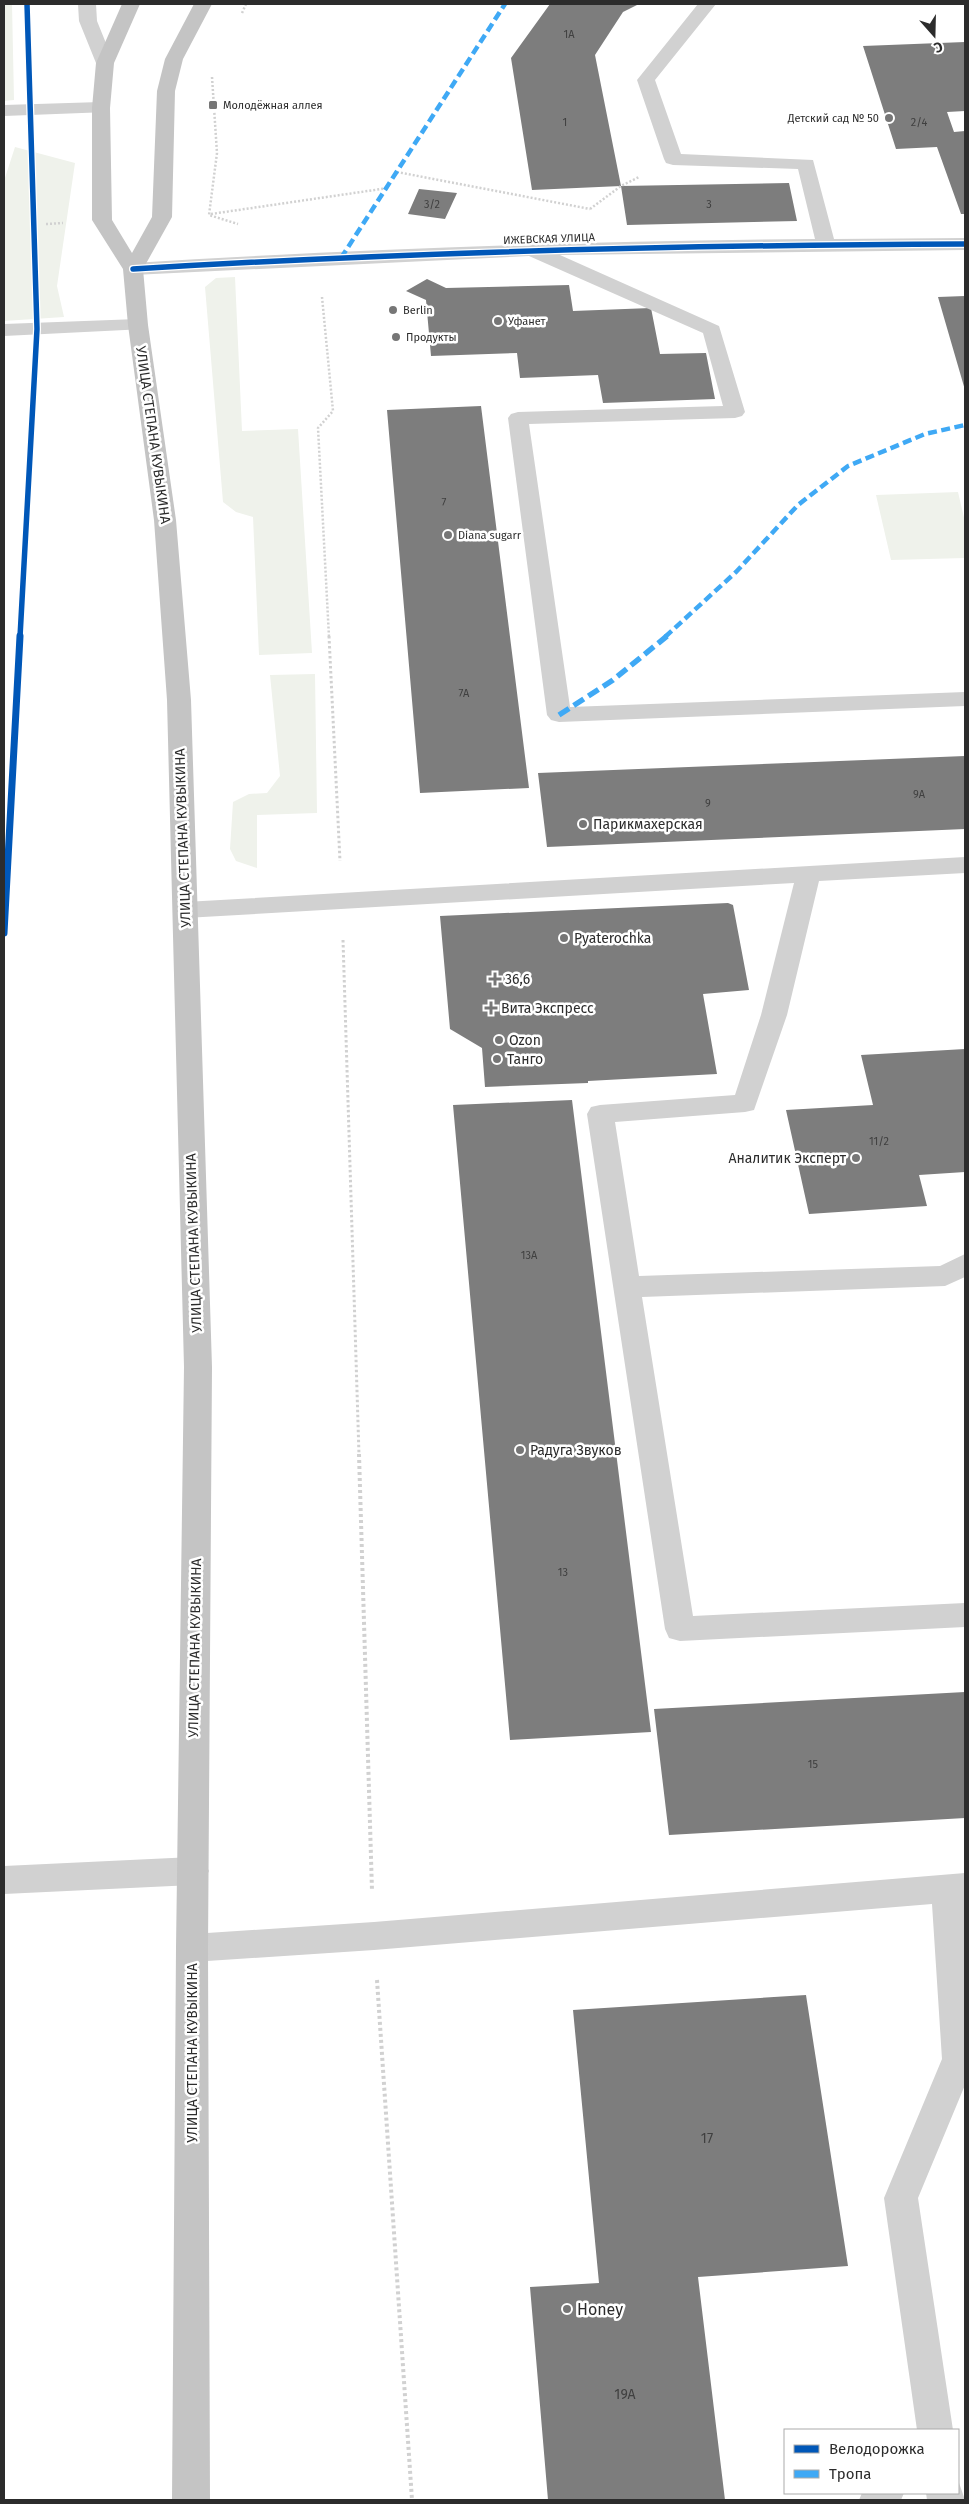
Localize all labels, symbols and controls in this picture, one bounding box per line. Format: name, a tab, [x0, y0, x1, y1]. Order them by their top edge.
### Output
north arrow	[909, 10, 959, 60]
house number: 1А	[563, 28, 575, 41]
text: С	[932, 37, 945, 56]
marker: Молодёжная аллея	[207, 99, 219, 111]
place label: Молодёжная аллея	[223, 99, 323, 112]
place label: Детский сад № 50	[787, 112, 879, 125]
marker: Детский сад № 50	[883, 112, 895, 124]
house number: 1	[563, 116, 567, 129]
house number: 2/4	[911, 116, 927, 129]
house number: 3/2	[424, 198, 440, 211]
house number: 3	[706, 198, 712, 211]
street label: ИЖЕВСКАЯ УЛИЦА	[503, 231, 596, 247]
marker: Berlin	[387, 304, 399, 316]
place label: Berlin	[403, 304, 433, 317]
marker: Уфанет	[492, 315, 504, 327]
place label: Уфанет	[508, 315, 546, 328]
marker: Продукты	[390, 331, 402, 343]
place label: Продукты	[406, 331, 457, 344]
street label: УЛИЦА СТЕПАНА КУВЫКИНА	[132, 345, 174, 525]
house number: 7	[442, 496, 447, 509]
marker: Diana sugarr	[442, 529, 454, 541]
place label: Diana sugarr	[458, 529, 522, 542]
house number: 7А	[459, 687, 470, 700]
street label: УЛИЦА СТЕПАНА КУВЫКИНА	[171, 748, 195, 928]
house number: 9А	[913, 788, 926, 801]
house number: 9	[705, 797, 711, 810]
place label: Парикмахерская	[593, 816, 703, 833]
marker: Парикмахерская	[577, 818, 589, 830]
place label: Pyaterochka	[574, 930, 651, 947]
marker: Pyaterochka	[558, 932, 570, 944]
place label: 36,6	[505, 971, 530, 988]
marker: 36,6	[489, 973, 501, 985]
place label: Вита Экспресс	[501, 1000, 594, 1017]
marker: Вита Экспресс	[485, 1002, 497, 1014]
place label: Ozon	[509, 1032, 541, 1049]
marker: Ozon	[493, 1034, 505, 1046]
place label: Танго	[507, 1051, 543, 1068]
marker: Танго	[491, 1053, 503, 1065]
house number: 11/2	[869, 1135, 889, 1148]
place label: Аналитик Эксперт	[728, 1150, 847, 1167]
marker: Аналитик Эксперт	[850, 1152, 862, 1164]
street label: УЛИЦА СТЕПАНА КУВЫКИНА	[182, 1153, 206, 1333]
house number: 13А	[521, 1249, 538, 1262]
place label: Радуга Звуков	[530, 1442, 622, 1459]
marker: Радуга Звуков	[514, 1444, 526, 1456]
street label: УЛИЦА СТЕПАНА КУВЫКИНА	[185, 1558, 205, 1738]
house number: 13	[558, 1566, 568, 1579]
house number: 15	[808, 1758, 819, 1771]
street label: УЛИЦА СТЕПАНА КУВЫКИНА	[184, 1963, 201, 2143]
house number: 17	[701, 2130, 713, 2147]
place label: Honey	[577, 2300, 623, 2319]
marker: Honey	[561, 2303, 573, 2315]
house number: 19А	[614, 2386, 636, 2403]
legend	[784, 2429, 959, 2494]
text: Велодорожка	[829, 2440, 925, 2458]
text: Тропа	[829, 2465, 871, 2483]

